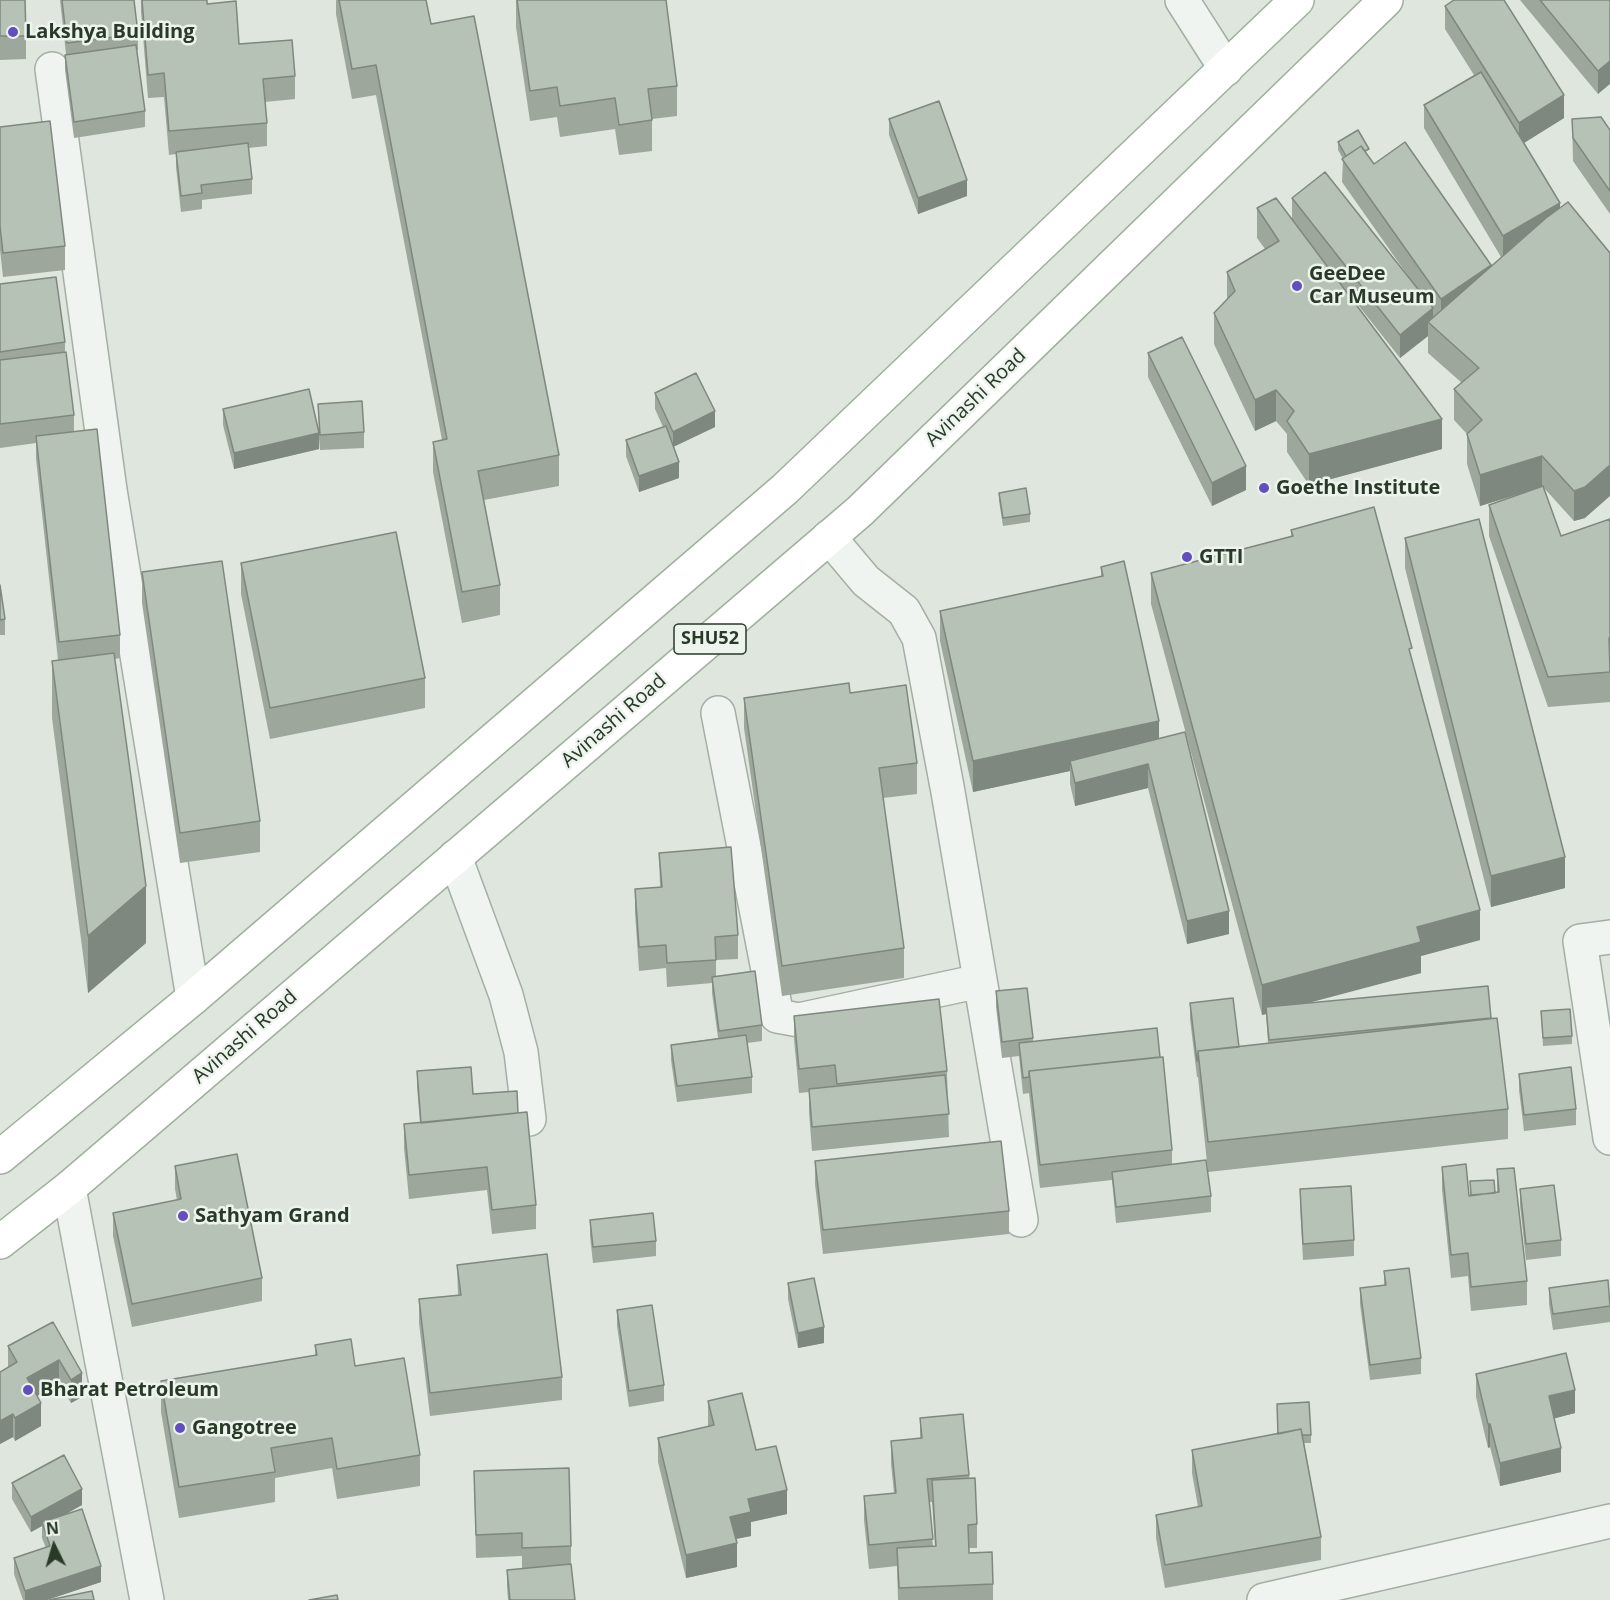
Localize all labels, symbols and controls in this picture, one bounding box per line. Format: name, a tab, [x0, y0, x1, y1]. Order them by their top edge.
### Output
place label: Lakshya Building	[25, 20, 195, 44]
marker: Lakshya Building	[6, 25, 20, 39]
place label: GeeDee Car Museum	[1309, 262, 1435, 309]
marker: GeeDee Car Museum	[1290, 279, 1304, 293]
street label: Avinashi Road	[921, 344, 1031, 452]
place label: Goethe Institute	[1276, 476, 1440, 500]
marker: Goethe Institute	[1257, 481, 1271, 495]
place label: GTTI	[1199, 545, 1243, 569]
marker: GTTI	[1180, 550, 1194, 564]
road number: SHU52	[674, 624, 746, 654]
street label: Avinashi Road	[557, 669, 671, 773]
street label: Avinashi Road	[188, 985, 302, 1089]
place label: Sathyam Grand	[195, 1204, 350, 1228]
marker: Sathyam Grand	[176, 1209, 190, 1223]
place label: Bharat Petroleum	[40, 1378, 219, 1402]
marker: Bharat Petroleum	[21, 1383, 35, 1397]
place label: Gangotree	[192, 1416, 297, 1440]
marker: Gangotree	[173, 1421, 187, 1435]
north arrow	[24, 1516, 84, 1576]
text: N	[45, 1517, 60, 1540]

